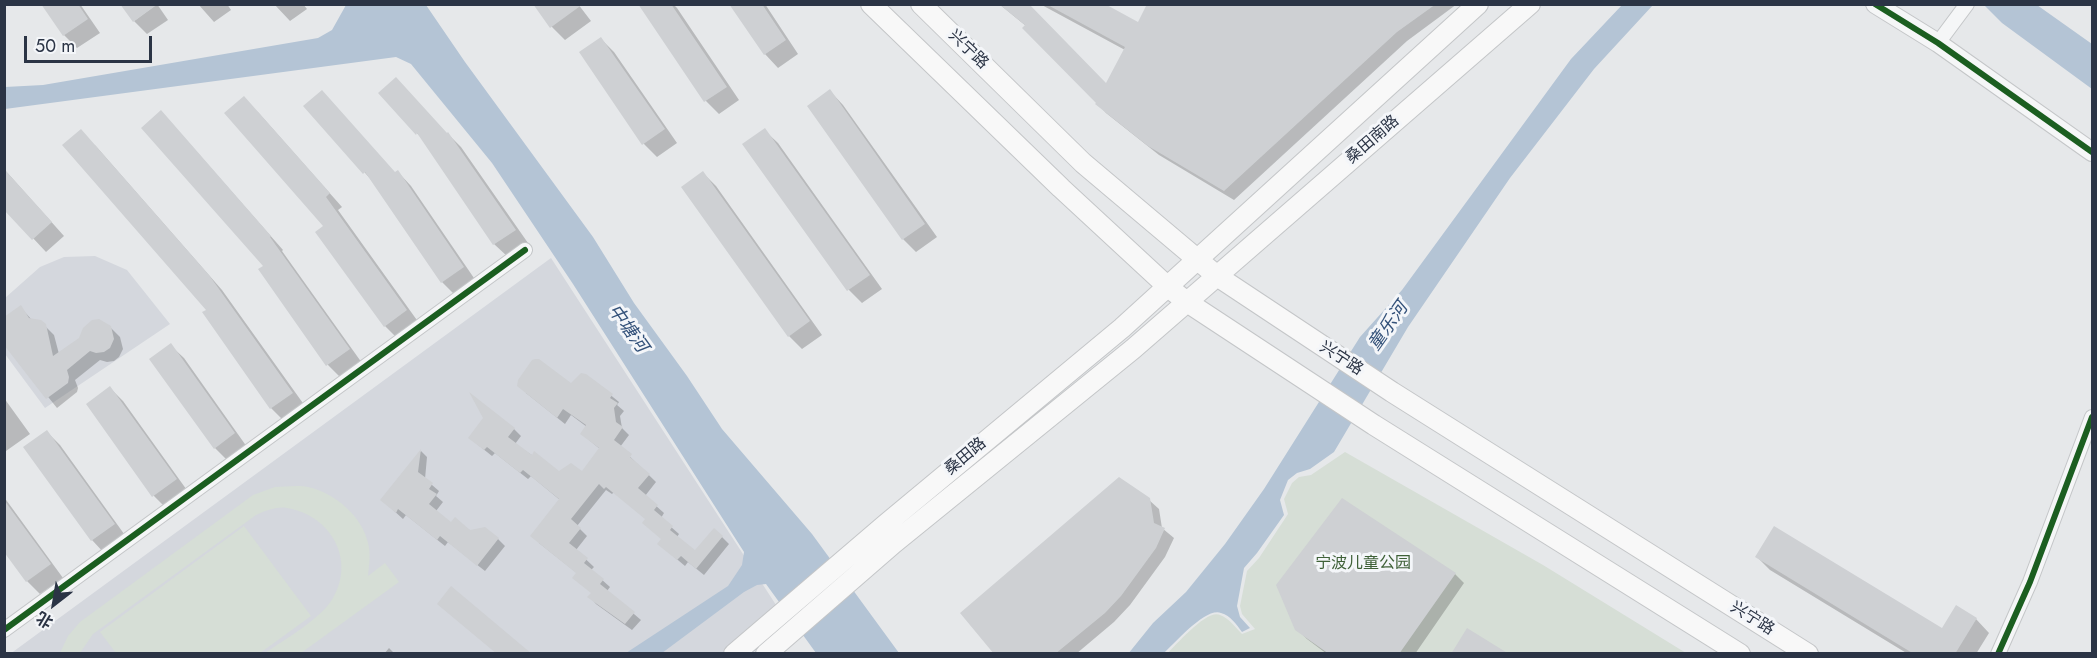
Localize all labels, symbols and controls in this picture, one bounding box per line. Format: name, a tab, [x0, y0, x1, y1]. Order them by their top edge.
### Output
scale bar	[27, 24, 154, 62]
street label: 兴宁路	[944, 26, 992, 74]
text: 50 m	[35, 33, 75, 59]
street label: 桑田南路	[1343, 112, 1403, 168]
water label: 童乐河	[1365, 299, 1413, 355]
water label: 中塘河	[602, 301, 652, 357]
street label: 兴宁路	[1316, 338, 1366, 380]
street label: 桑田路	[941, 434, 991, 480]
park label: 宁波儿童公园	[1315, 554, 1411, 574]
north arrow	[24, 574, 84, 634]
street label: 兴宁路	[1727, 598, 1777, 640]
text: 北	[32, 606, 57, 634]

